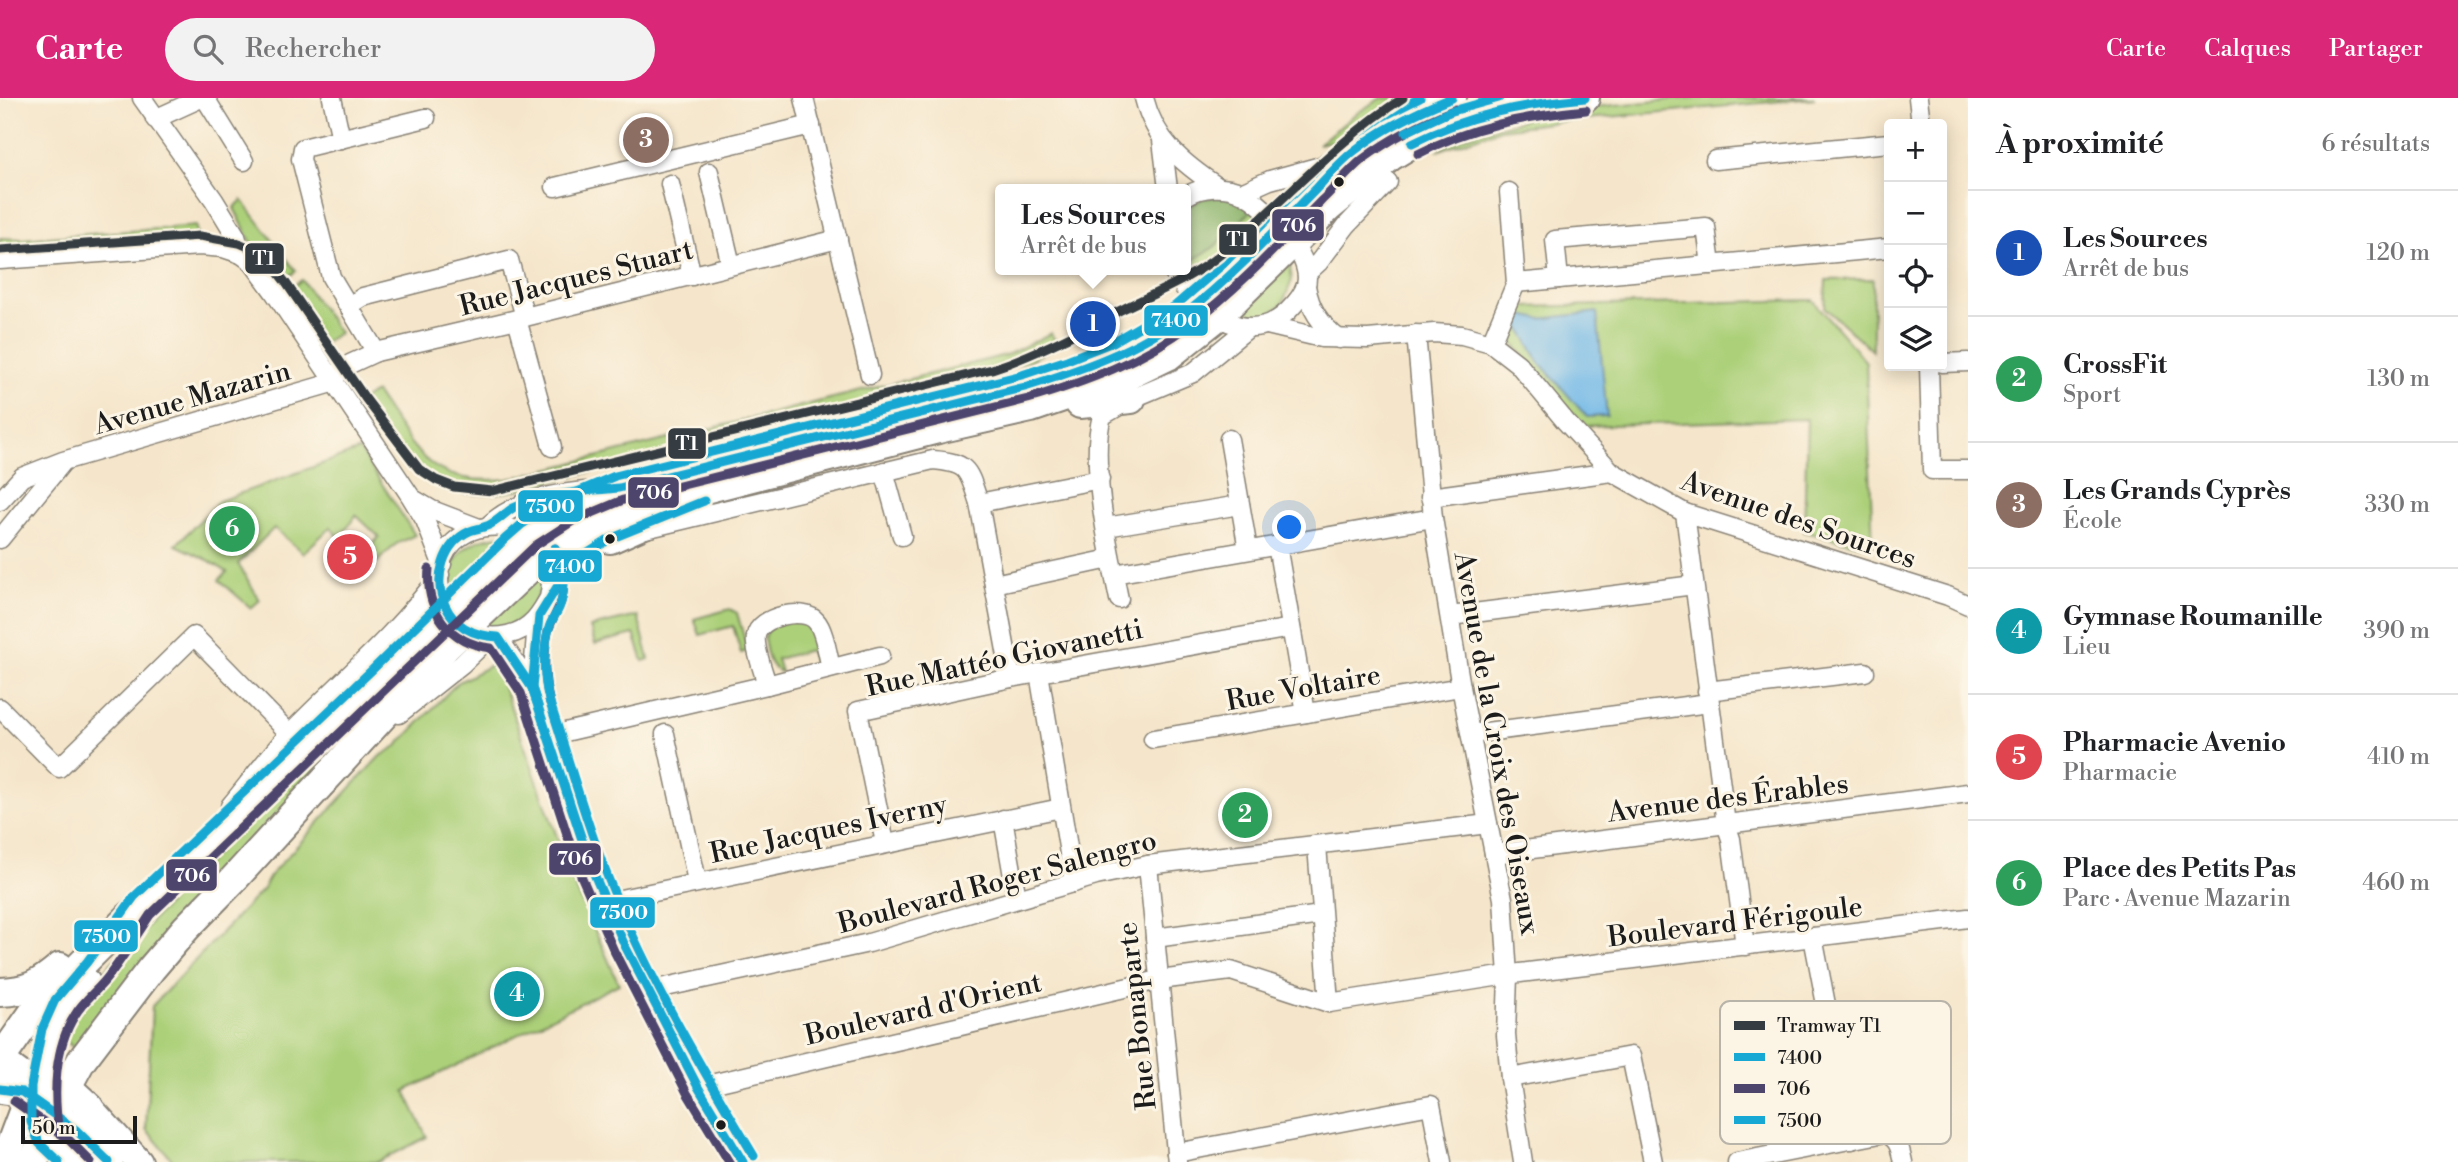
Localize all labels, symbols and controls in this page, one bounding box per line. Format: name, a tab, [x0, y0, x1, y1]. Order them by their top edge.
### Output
search box	[165, 18, 655, 81]
text: Carte	[35, 29, 123, 70]
icon: search	[189, 30, 227, 68]
text: Rechercher	[245, 33, 381, 65]
text: Carte	[2106, 34, 2166, 64]
text: Calques	[2204, 34, 2291, 64]
text: Partager	[2329, 34, 2423, 64]
pin: 3	[623, 114, 669, 166]
map controls	[1884, 119, 1947, 371]
button: +	[1884, 119, 1947, 182]
text: À proximité	[1996, 125, 2164, 163]
text: 6 résultats	[2322, 130, 2430, 158]
unlabelled marker	[1332, 175, 1346, 189]
button: −	[1884, 182, 1947, 245]
popup	[995, 184, 1191, 275]
text: Les Sources	[1021, 200, 1165, 232]
line badge: 706	[1271, 208, 1325, 242]
text: 706	[1280, 214, 1316, 238]
line badge: T1	[1218, 223, 1258, 256]
text: Les Sources	[2063, 223, 2208, 255]
text: T1	[1227, 228, 1249, 252]
street label: Rue Jacques Stuart	[456, 232, 697, 324]
text: Arrêt de bus	[1021, 232, 1147, 260]
text: 1	[2013, 239, 2025, 267]
text: 120 m	[2366, 239, 2430, 267]
line badge: T1	[244, 242, 285, 275]
button: locate	[1884, 245, 1947, 308]
text: T1	[253, 247, 275, 271]
text: Arrêt de bus	[2063, 255, 2189, 283]
pin: 1	[1070, 298, 1116, 350]
line badge: 7400	[1143, 304, 1209, 337]
button: layers	[1884, 308, 1947, 371]
text: 7400	[1151, 309, 1201, 333]
text: CrossFit	[2063, 349, 2167, 381]
street label: Avenue Mazarin	[89, 354, 295, 444]
text: 2	[2012, 365, 2026, 393]
text: 130 m	[2367, 365, 2430, 393]
text: Sport	[2063, 381, 2121, 409]
line badge: T1	[667, 427, 707, 460]
text: T1	[676, 432, 698, 456]
street label: Avenue des Sources	[1675, 463, 1921, 577]
text: Les Grands Cyprès	[2063, 475, 2291, 507]
line badge: 706	[627, 476, 680, 509]
text: 706	[636, 481, 672, 505]
line badge: 7500	[517, 489, 584, 523]
text: 3	[2012, 491, 2026, 519]
text: 330 m	[2364, 491, 2430, 519]
text: 7500	[525, 495, 575, 519]
pin: 6	[209, 503, 255, 555]
text: École	[2063, 507, 2122, 535]
your location	[1272, 510, 1306, 544]
pin: 5	[327, 531, 373, 583]
unlabelled marker	[603, 532, 617, 546]
street label: Avenue de la Croix des Oiseaux	[1445, 548, 1548, 938]
line badge: 7400	[537, 549, 603, 583]
text: 7400	[545, 555, 595, 579]
text: Gymnase Roumanille	[2063, 601, 2323, 633]
street label: Rue Mattéo Giovanetti	[863, 612, 1146, 705]
text: 4	[2011, 617, 2027, 645]
text: 390 m	[2363, 617, 2430, 645]
text: Lieu	[2063, 633, 2111, 661]
street label: Rue Voltaire	[1223, 658, 1383, 719]
text: Pharmacie Avenio	[2063, 727, 2286, 759]
text: 5	[2012, 743, 2026, 771]
text: 410 m	[2367, 743, 2430, 771]
text: Pharmacie	[2063, 759, 2177, 787]
street label: Avenue des Érables	[1605, 764, 1851, 831]
street label: Rue Jacques Iverny	[706, 787, 951, 872]
pin: 2	[1222, 789, 1268, 841]
street label: Boulevard Roger Salengro	[833, 823, 1160, 942]
line badge: 706	[548, 842, 602, 876]
text: 706	[557, 847, 593, 871]
text: Place des Petits Pas	[2063, 853, 2296, 885]
line badge: 706	[165, 858, 218, 892]
text: 706	[174, 864, 210, 888]
text: 6	[2012, 869, 2026, 897]
text: 460 m	[2362, 869, 2430, 897]
text: Parc · Avenue Mazarin	[2063, 885, 2291, 913]
street label: Boulevard Férigoule	[1605, 889, 1865, 956]
line badge: 7500	[589, 896, 656, 929]
text: 7500	[598, 901, 648, 925]
line badge: 7500	[73, 919, 139, 953]
street label: Rue Bonaparte	[1110, 920, 1165, 1111]
text: 7500	[81, 925, 131, 949]
street label: Boulevard d'Orient	[801, 965, 1045, 1054]
pin: 4	[494, 968, 540, 1020]
legend	[1720, 1001, 1951, 1144]
text: Tramway T1	[1777, 1014, 1881, 1038]
text: 7400	[1777, 1046, 1822, 1070]
text: 706	[1777, 1077, 1810, 1101]
text: 7500	[1777, 1109, 1822, 1133]
scale bar	[21, 1113, 136, 1145]
text: 50 m	[32, 1116, 76, 1140]
unlabelled marker	[714, 1118, 728, 1132]

